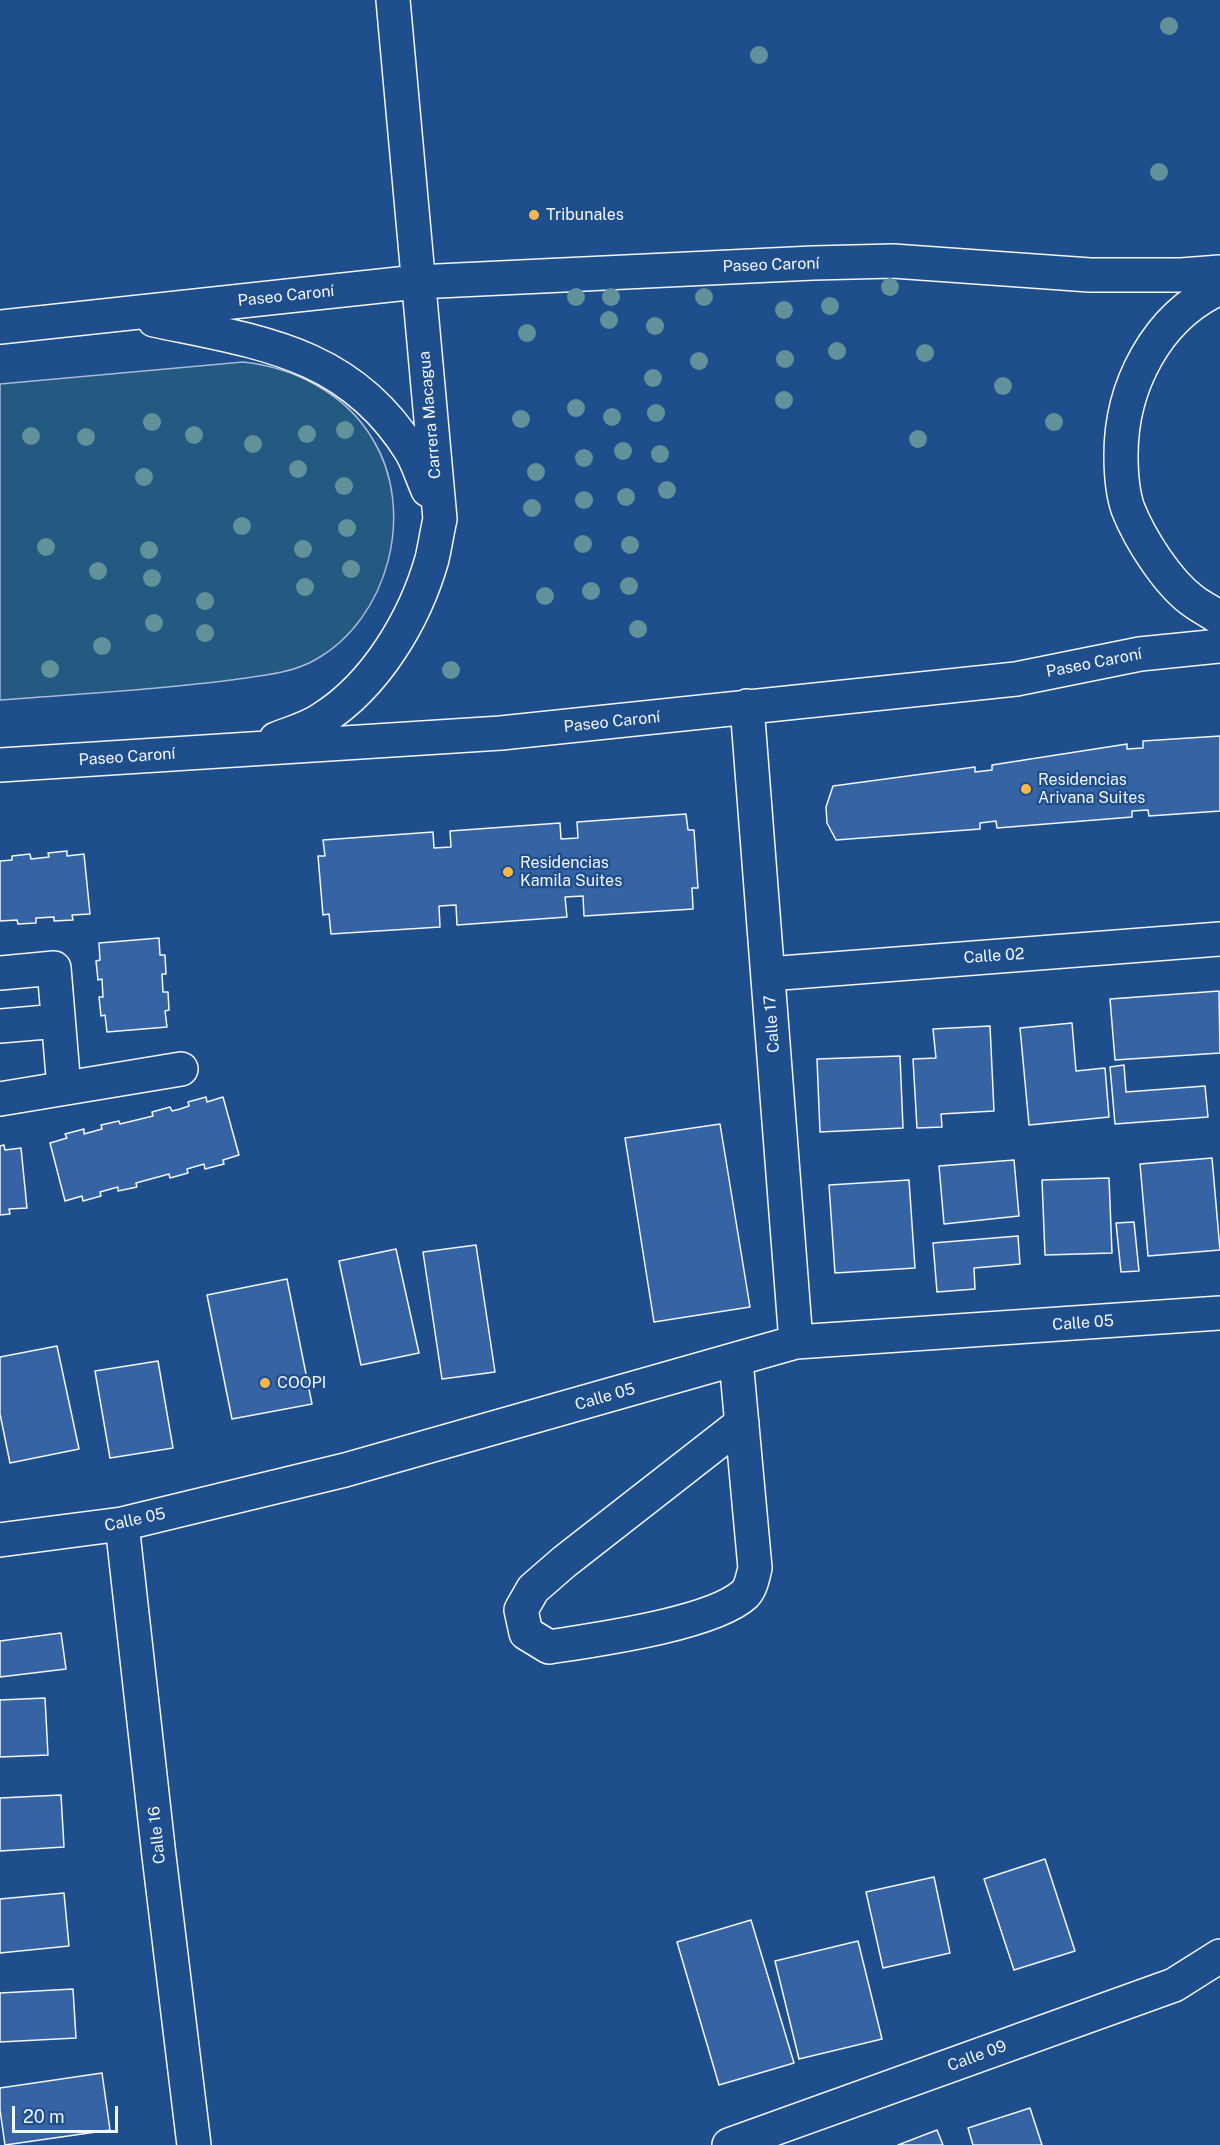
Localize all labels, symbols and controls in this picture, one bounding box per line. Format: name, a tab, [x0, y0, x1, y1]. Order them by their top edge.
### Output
place label: Tribunales	[546, 205, 624, 225]
marker: Tribunales	[527, 208, 541, 222]
street label: Paseo Caroní	[722, 254, 820, 276]
street label: Paseo Caroní	[237, 281, 335, 311]
street label: Carrera Macagua	[415, 350, 445, 480]
street label: Paseo Caroní	[1045, 644, 1143, 682]
street label: Paseo Caroní	[563, 707, 661, 737]
street label: Paseo Caroní	[78, 744, 176, 770]
place label: Residencias Arivana Suites	[1038, 770, 1145, 808]
marker: Residencias Arivana Suites	[1019, 782, 1033, 796]
place label: Residencias Kamila Suites	[520, 853, 622, 891]
marker: Residencias Kamila Suites	[501, 865, 515, 879]
street label: Calle 02	[963, 944, 1025, 968]
street label: Calle 17	[760, 994, 784, 1054]
street label: Calle 05	[1052, 1311, 1114, 1335]
place label: COOPI	[277, 1373, 326, 1393]
marker: COOPI	[258, 1376, 272, 1390]
street label: Calle 05	[573, 1379, 637, 1415]
street label: Calle 05	[103, 1504, 167, 1536]
street label: Calle 16	[144, 1805, 170, 1865]
street label: Calle 09	[945, 2036, 1009, 2076]
scale bar	[15, 2094, 122, 2132]
text: 20 m	[23, 2106, 65, 2127]

